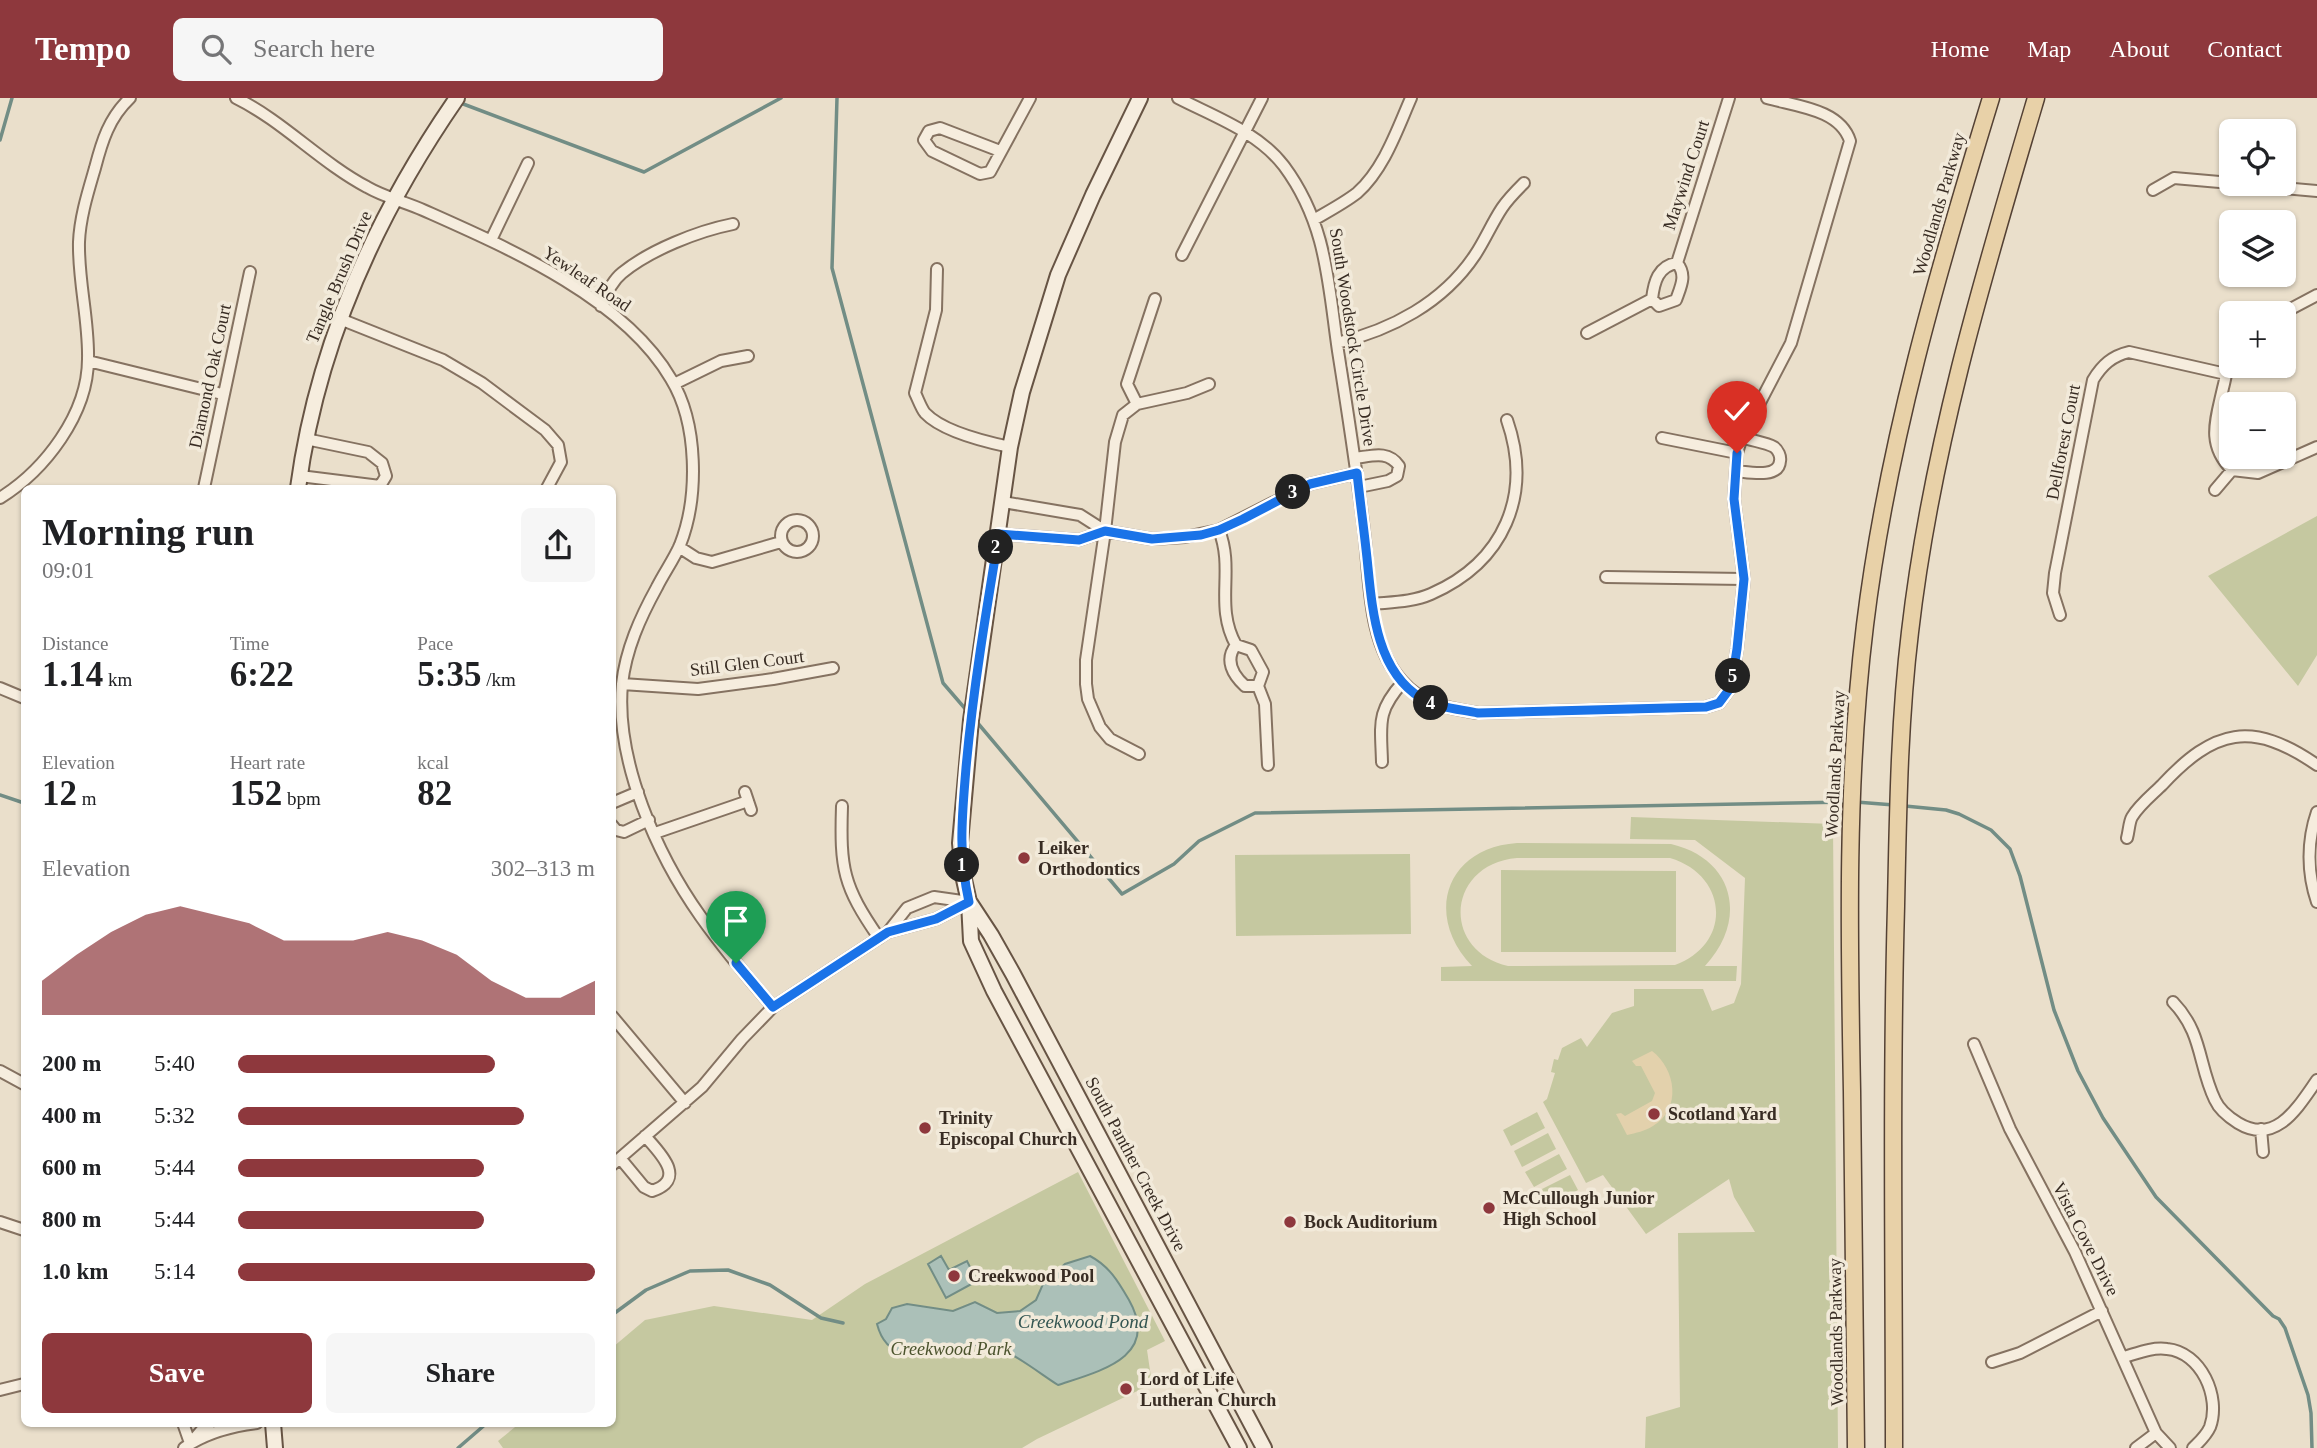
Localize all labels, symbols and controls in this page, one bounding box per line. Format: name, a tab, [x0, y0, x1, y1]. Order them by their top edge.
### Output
search box	[173, 18, 663, 81]
icon: search	[197, 30, 235, 68]
text: Tempo	[35, 31, 131, 67]
text: Search here	[253, 34, 375, 63]
text: Home	[1931, 36, 1989, 62]
text: Map	[2027, 36, 2071, 62]
text: About	[2109, 36, 2169, 62]
text: Contact	[2207, 36, 2282, 62]
street label: Maywind Court	[1659, 117, 1713, 233]
map controls	[2219, 119, 2296, 469]
button: locate	[2219, 119, 2296, 196]
street label: Woodlands Parkway	[1909, 130, 1969, 278]
street label: Tangle Brush Drive	[302, 208, 376, 346]
button: layers	[2219, 210, 2296, 287]
street label: South Woodstock Circle Drive	[1326, 226, 1380, 448]
street label: Yewleaf Road	[539, 242, 635, 316]
button: +	[2219, 301, 2296, 378]
street label: Diamond Oak Court	[185, 302, 235, 450]
pin	[1707, 381, 1767, 453]
street label: Dellforest Court	[2042, 382, 2084, 502]
icon: check	[1718, 392, 1756, 430]
button: −	[2219, 392, 2296, 469]
pin: 3	[1276, 474, 1310, 510]
text: 3	[1288, 481, 1297, 502]
button: share	[521, 508, 595, 582]
text: Morning run	[42, 511, 254, 553]
pin: 2	[978, 530, 1014, 564]
text: 2	[991, 536, 1000, 557]
text: 09:01	[42, 558, 94, 583]
text: Distance	[42, 633, 108, 654]
text: Time	[230, 633, 269, 654]
text: Pace	[417, 633, 453, 654]
street label: Still Glen Court	[689, 646, 805, 680]
text: 1.14	[42, 655, 103, 694]
text: 6:22	[230, 655, 294, 694]
text: 5:35	[417, 655, 481, 694]
pin: 5	[1716, 658, 1750, 694]
text: 5	[1728, 665, 1737, 686]
text: km	[103, 669, 132, 690]
text: /km	[481, 669, 516, 690]
pin: 4	[1414, 686, 1448, 720]
street label: Woodlands Parkway	[1821, 690, 1849, 838]
text: 4	[1426, 692, 1435, 713]
text: Elevation	[42, 752, 115, 773]
text: Heart rate	[230, 752, 305, 773]
text: kcal	[417, 752, 449, 773]
text: 12	[42, 774, 77, 813]
text: 152	[230, 774, 282, 813]
text: 82	[417, 774, 452, 813]
text: m	[77, 788, 97, 809]
text: bpm	[282, 788, 321, 809]
place label: Leiker Orthodontics	[1038, 838, 1140, 879]
pin: 1	[944, 848, 979, 882]
marker: Leiker Orthodontics	[1016, 850, 1032, 866]
text: 1	[957, 854, 966, 875]
text: Elevation	[42, 856, 130, 881]
text: 302–313 m	[491, 856, 595, 881]
pin	[706, 891, 766, 963]
icon: arrive	[717, 902, 755, 940]
text: 200 m	[42, 1051, 101, 1076]
text: 5:40	[154, 1051, 195, 1076]
street label: South Panther Creek Drive	[1082, 1073, 1190, 1255]
text: 400 m	[42, 1103, 101, 1128]
text: 5:32	[154, 1103, 195, 1128]
place label: Scotland Yard	[1668, 1104, 1777, 1124]
marker: Scotland Yard	[1646, 1106, 1662, 1122]
place label: Trinity Episcopal Church	[939, 1108, 1077, 1149]
marker: Trinity Episcopal Church	[917, 1120, 933, 1136]
text: 600 m	[42, 1155, 101, 1180]
text: 5:44	[154, 1155, 195, 1180]
street label: Vista Cove Drive	[2049, 1179, 2123, 1299]
place label: McCullough Junior High School	[1503, 1188, 1655, 1229]
marker: McCullough Junior High School	[1481, 1200, 1497, 1216]
text: 800 m	[42, 1207, 101, 1232]
text: 5:44	[154, 1207, 195, 1232]
place label: Bock Auditorium	[1304, 1212, 1438, 1232]
marker: Bock Auditorium	[1282, 1214, 1298, 1230]
street label: Woodlands Parkway	[1825, 1258, 1847, 1406]
text: 1.0 km	[42, 1259, 108, 1284]
text: 5:14	[154, 1259, 195, 1284]
place label: Creekwood Pool	[968, 1266, 1094, 1286]
marker: Creekwood Pool	[946, 1268, 962, 1284]
water label: Creekwood Pond	[1018, 1311, 1149, 1332]
button: Save	[42, 1333, 312, 1413]
button: Share	[326, 1333, 595, 1413]
park label: Creekwood Park	[891, 1339, 1012, 1359]
place label: Lord of Life Lutheran Church	[1140, 1369, 1276, 1410]
marker: Lord of Life Lutheran Church	[1118, 1381, 1134, 1397]

